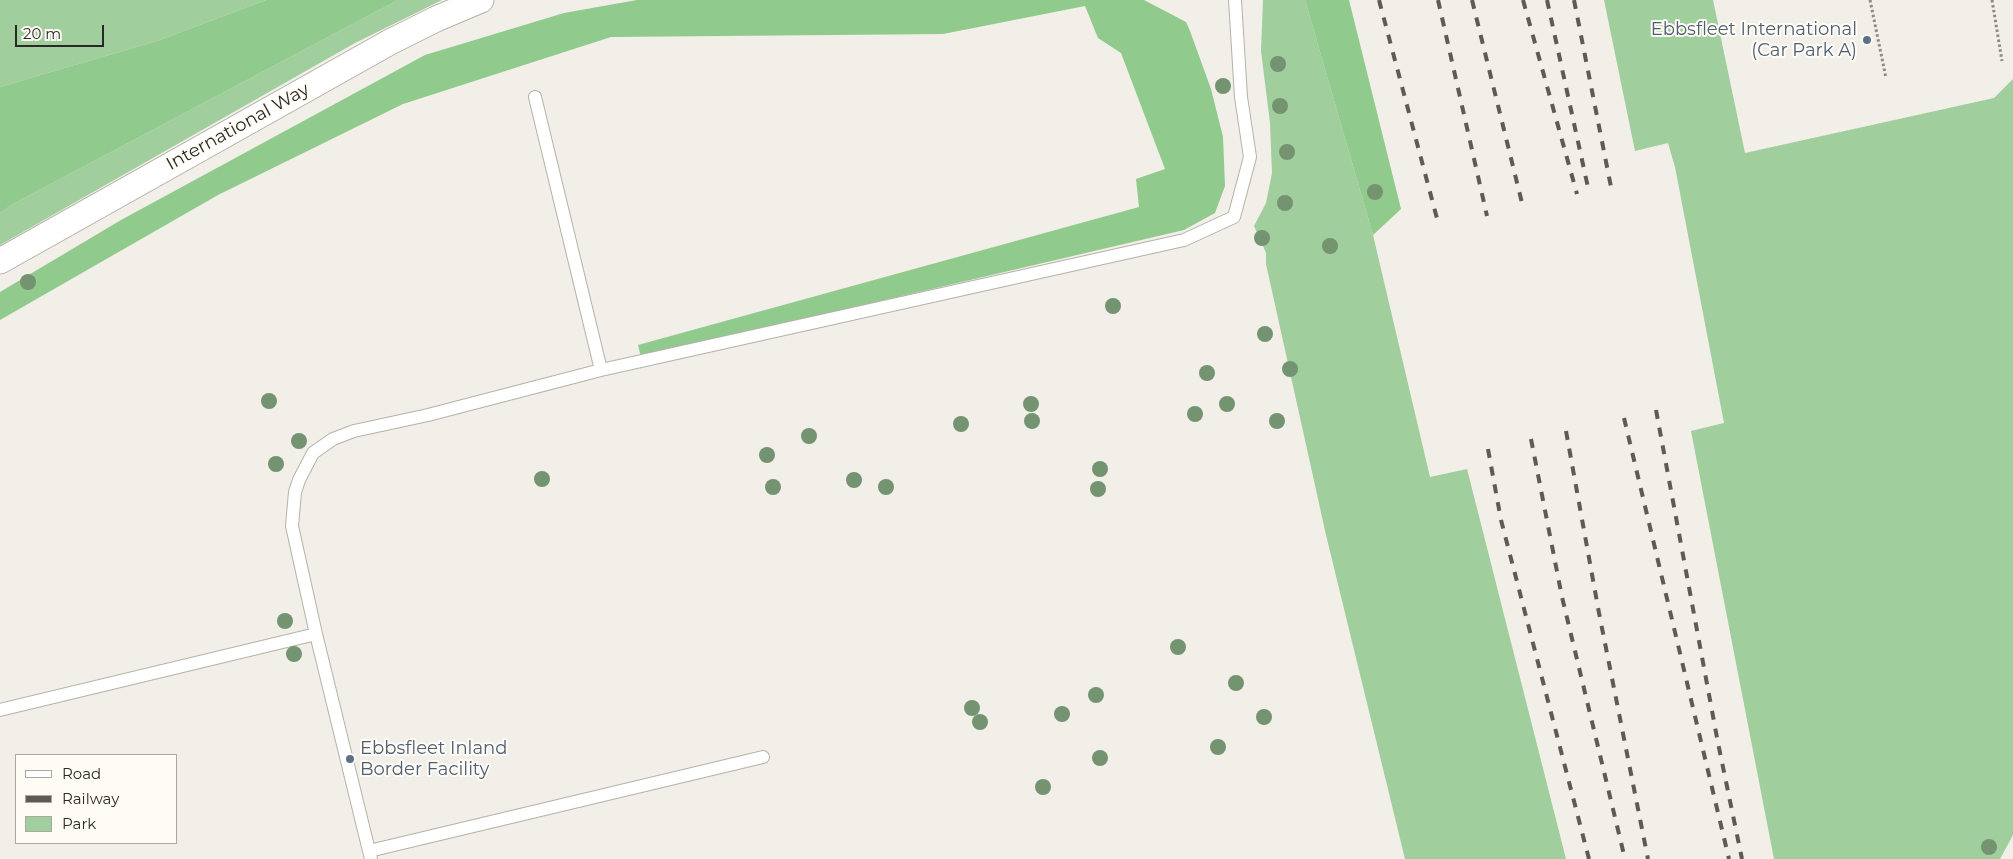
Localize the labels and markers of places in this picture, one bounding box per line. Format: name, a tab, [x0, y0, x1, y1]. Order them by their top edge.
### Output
place label: Ebbsfleet International (Car Park A)	[1651, 19, 1857, 62]
marker: Ebbsfleet International (Car Park A)	[1861, 34, 1873, 46]
place label: Ebbsfleet Inland Border Facility	[360, 738, 507, 781]
marker: Ebbsfleet Inland Border Facility	[344, 753, 356, 765]

